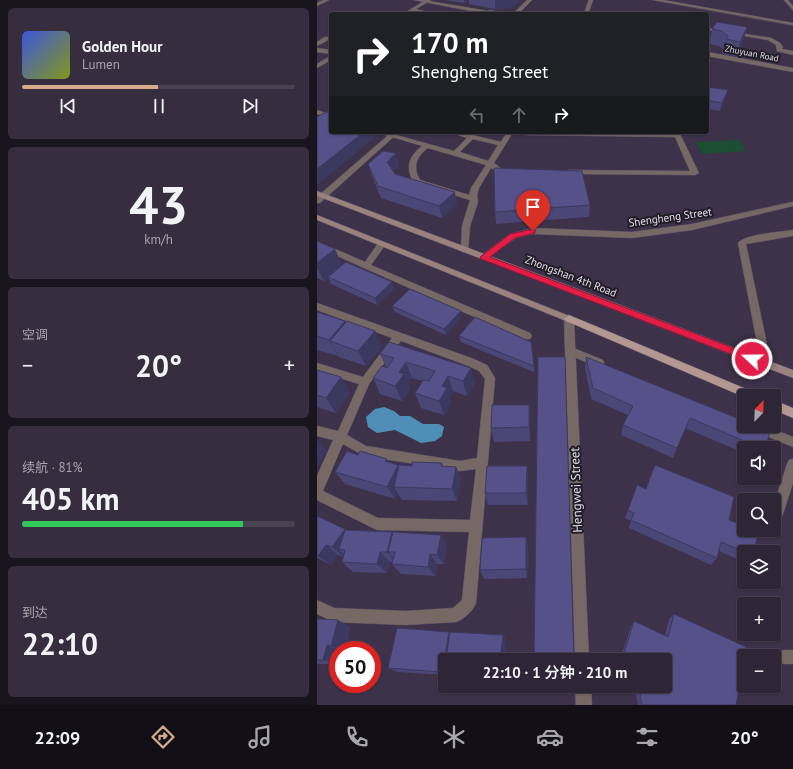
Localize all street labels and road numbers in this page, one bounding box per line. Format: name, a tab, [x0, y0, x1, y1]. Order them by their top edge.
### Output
street label: Zhuyuan Road	[724, 42, 780, 64]
street label: Shengheng Street	[627, 204, 713, 230]
street label: Zhongshan 4th Road	[523, 252, 619, 300]
street label: Hengwei Street	[566, 446, 586, 533]

